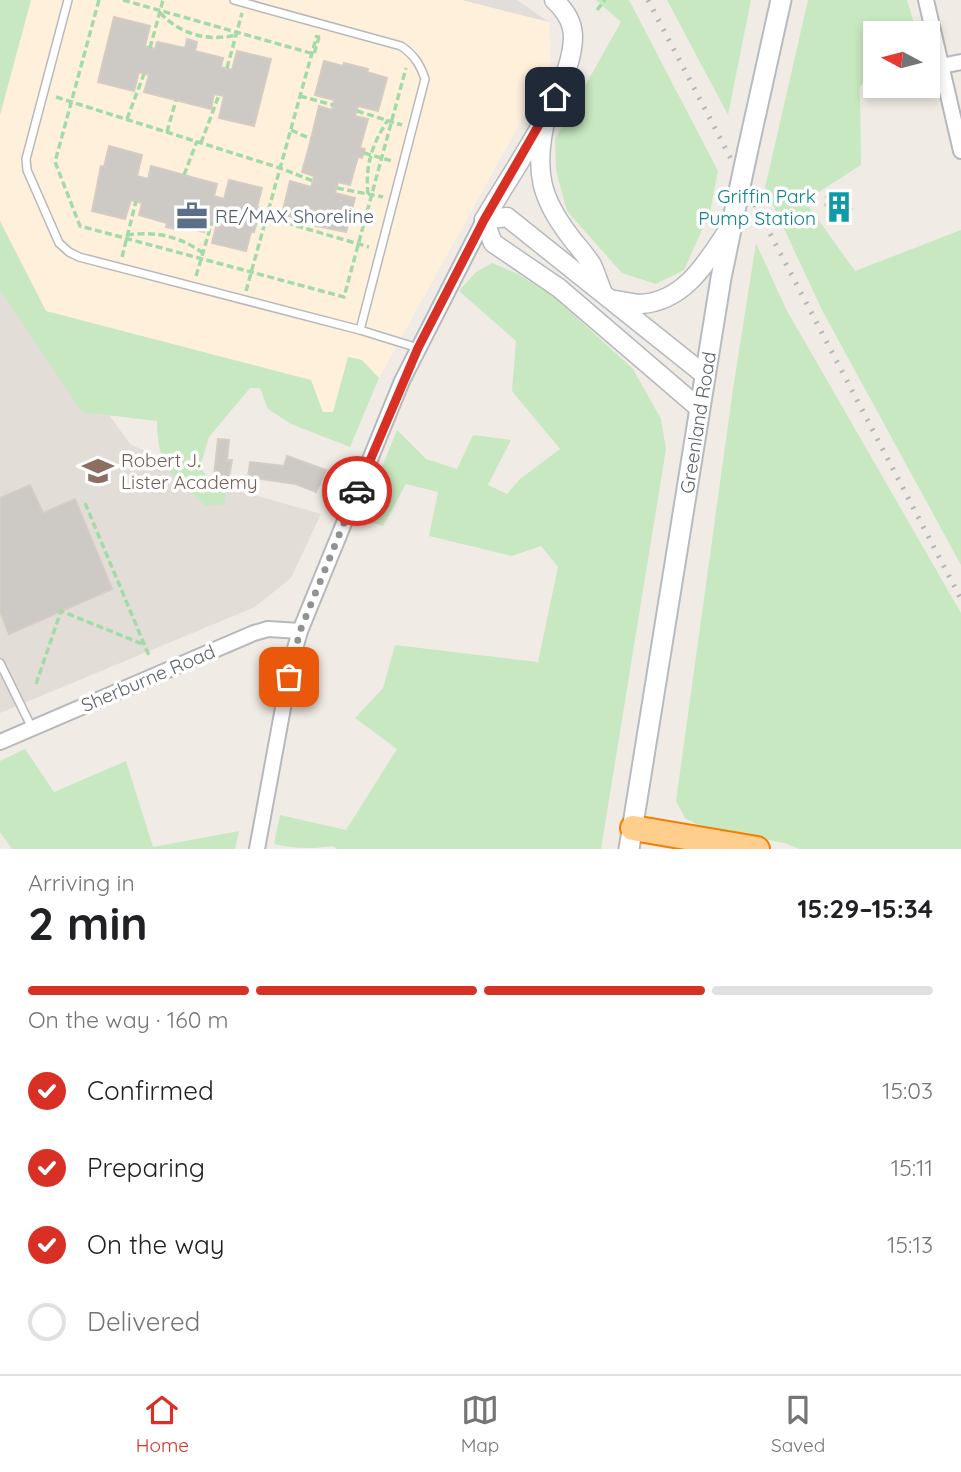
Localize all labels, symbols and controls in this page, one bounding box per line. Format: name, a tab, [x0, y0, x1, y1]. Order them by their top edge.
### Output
north arrow	[863, 21, 940, 98]
map controls	[863, 21, 940, 98]
pin	[525, 67, 585, 127]
icon: home	[536, 78, 574, 116]
place label: Griffin Park Pump Station	[698, 184, 816, 230]
building icon: Griffin Park Pump Station	[822, 190, 856, 224]
office icon: RE/MAX Shoreline	[175, 199, 209, 233]
place label: RE/MAX Shoreline	[215, 204, 374, 228]
street label: Greenland Road	[674, 350, 721, 495]
place label: Robert J. Lister Academy	[121, 448, 258, 494]
school or university icon: Robert J. Lister Academy	[81, 454, 115, 488]
courier	[322, 456, 392, 526]
icon: car	[338, 472, 376, 510]
street label: Sherburne Road	[77, 639, 219, 717]
pin	[259, 647, 319, 707]
icon: bag	[270, 658, 308, 696]
text: Arriving in	[28, 868, 135, 897]
text: 15:29–15:34	[797, 892, 933, 925]
text: 2 min	[28, 894, 148, 952]
text: On the way · 160 m	[28, 1005, 229, 1034]
icon: check	[28, 1072, 66, 1110]
text: Confirmed	[87, 1074, 214, 1107]
text: 15:03	[882, 1076, 933, 1105]
icon: check	[28, 1149, 66, 1187]
text: Preparing	[87, 1151, 205, 1184]
text: 15:11	[891, 1153, 933, 1182]
icon: check	[28, 1226, 66, 1264]
text: On the way	[87, 1228, 225, 1261]
text: 15:13	[887, 1230, 933, 1259]
text: Delivered	[87, 1305, 200, 1338]
tab: Home	[136, 1391, 189, 1457]
tab: Map	[461, 1391, 499, 1457]
tab: Saved	[771, 1391, 825, 1457]

